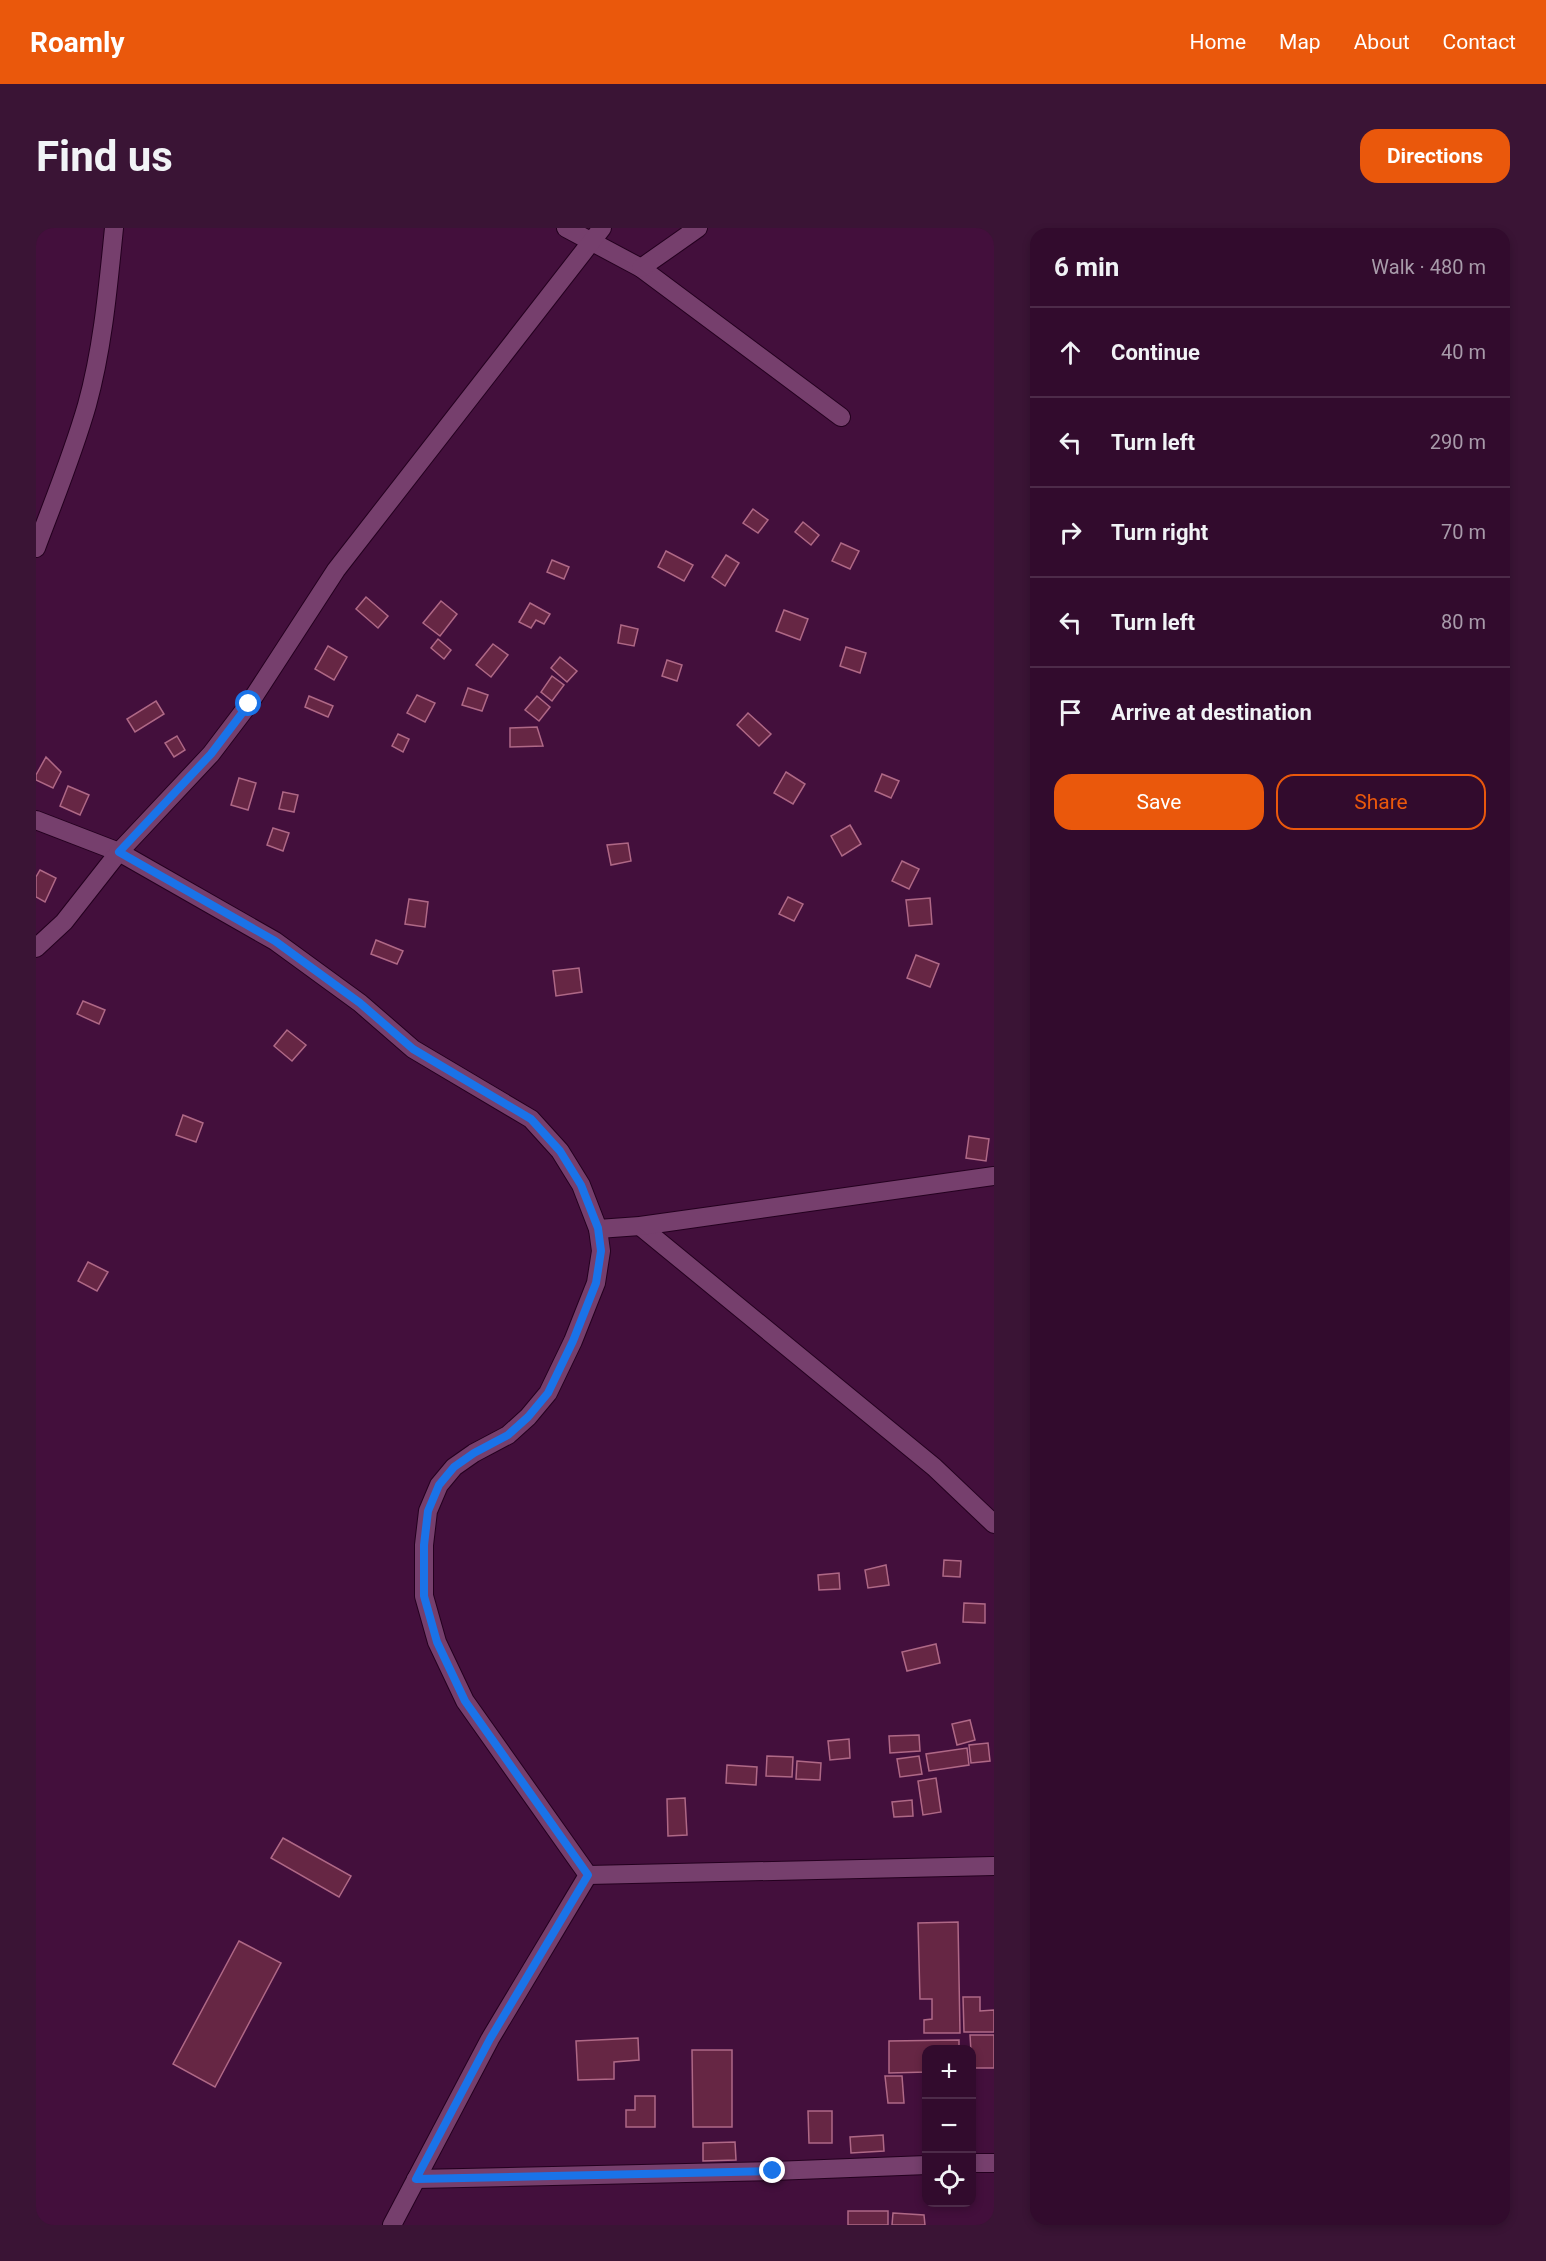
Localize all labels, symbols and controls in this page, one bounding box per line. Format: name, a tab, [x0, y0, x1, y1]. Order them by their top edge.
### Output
text: Roamly	[30, 26, 125, 59]
text: Home	[1190, 30, 1246, 54]
text: Map	[1279, 30, 1321, 54]
text: About	[1354, 30, 1410, 54]
text: Contact	[1443, 30, 1516, 54]
button: Directions	[1360, 129, 1510, 183]
text: Find us	[36, 132, 173, 181]
text: 6 min	[1054, 252, 1119, 282]
text: Walk · 480 m	[1371, 255, 1486, 279]
icon: ahead	[1054, 336, 1087, 369]
text: Continue	[1111, 340, 1200, 365]
text: 40 m	[1441, 340, 1486, 364]
icon: left	[1054, 426, 1087, 459]
text: Turn left	[1111, 430, 1195, 455]
text: 290 m	[1430, 430, 1486, 454]
icon: right	[1054, 516, 1087, 549]
text: Turn right	[1111, 520, 1208, 545]
text: 70 m	[1441, 520, 1486, 544]
icon: left	[1054, 606, 1087, 639]
text: Turn left	[1111, 610, 1195, 635]
text: 80 m	[1441, 610, 1486, 634]
route start	[235, 690, 261, 716]
icon: arrive	[1054, 696, 1087, 729]
text: Arrive at destination	[1111, 700, 1312, 725]
button: Save	[1054, 774, 1264, 830]
button: Share	[1276, 774, 1486, 830]
map controls	[922, 2045, 976, 2207]
button: +	[922, 2045, 976, 2099]
button: −	[922, 2099, 976, 2153]
button: locate	[922, 2153, 976, 2207]
route end	[759, 2157, 785, 2183]

